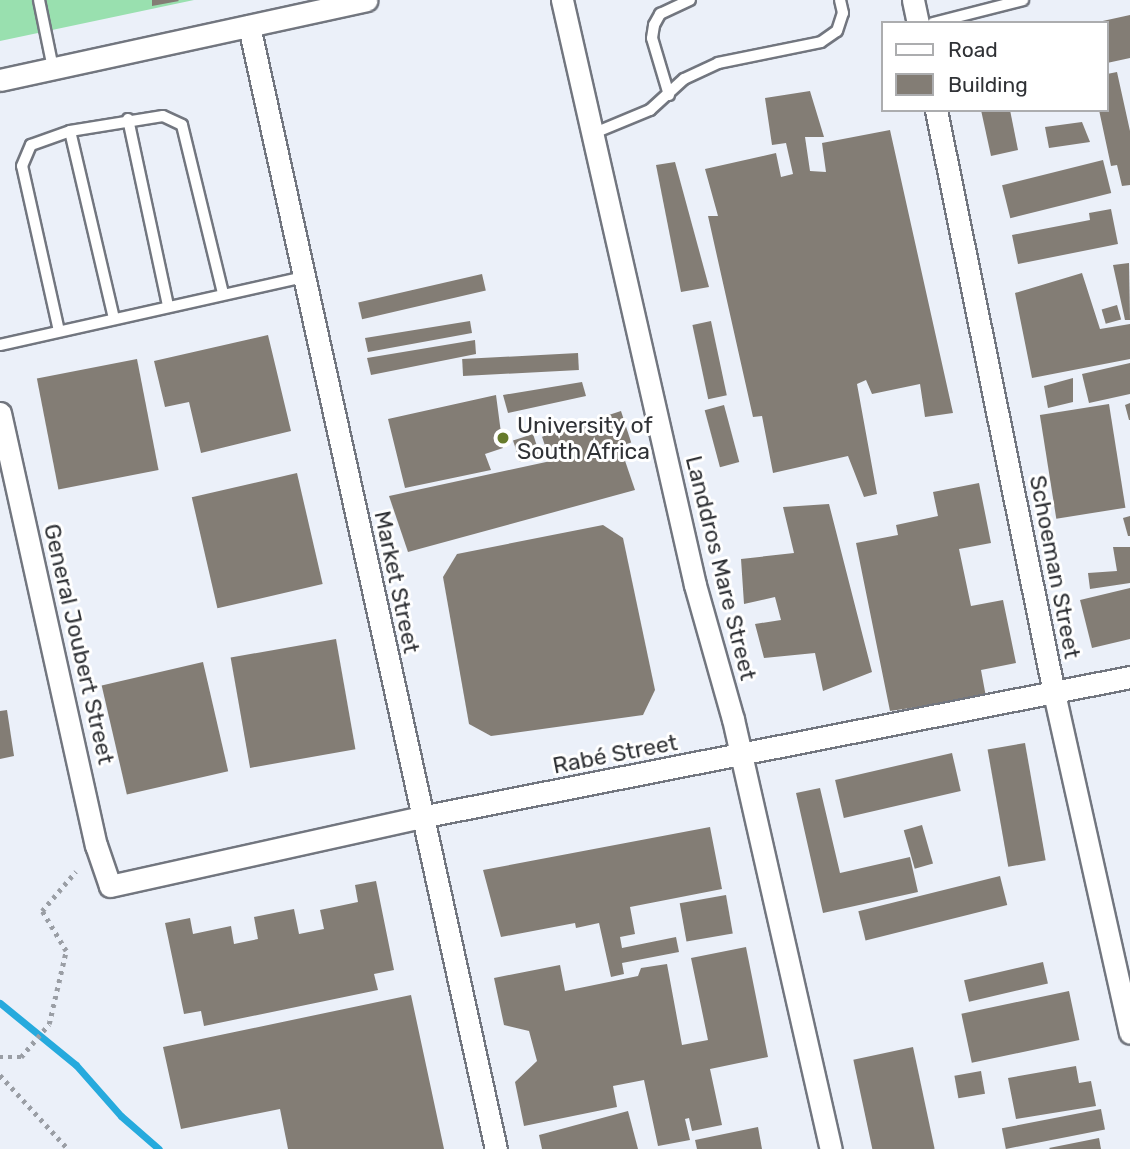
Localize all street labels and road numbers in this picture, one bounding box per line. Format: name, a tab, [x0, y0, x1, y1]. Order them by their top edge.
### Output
street label: Landdros Mare Street	[680, 453, 762, 683]
street label: Schoeman Street	[1024, 473, 1086, 661]
street label: Market Street	[368, 508, 426, 656]
street label: General Joubert Street	[38, 521, 120, 767]
street label: Rabé Street	[550, 728, 680, 780]

